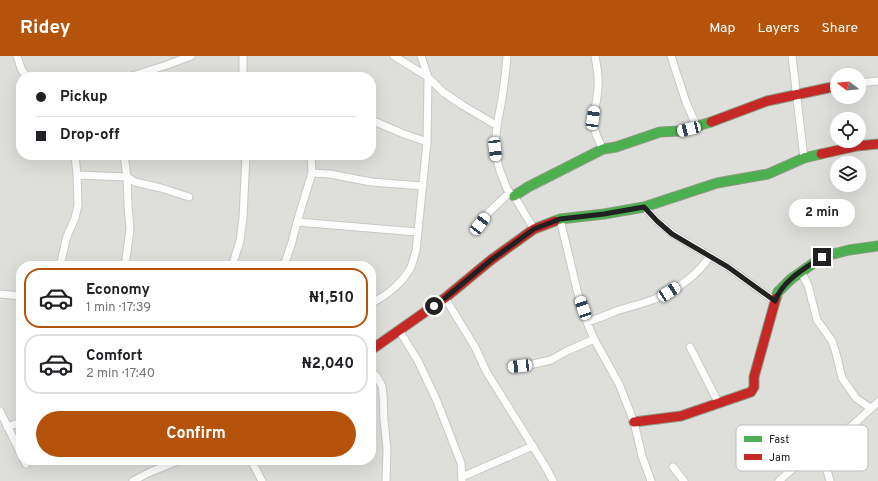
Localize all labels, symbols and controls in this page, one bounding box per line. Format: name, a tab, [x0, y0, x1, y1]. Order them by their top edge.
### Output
text: Ridey	[20, 16, 70, 40]
text: Map	[709, 20, 735, 37]
text: Layers	[757, 20, 799, 37]
text: Share	[821, 20, 858, 37]
north arrow	[830, 68, 866, 104]
map controls	[830, 68, 866, 192]
text: Pickup	[60, 88, 108, 107]
car	[585, 105, 601, 131]
button: locate	[830, 112, 866, 148]
car	[676, 120, 702, 138]
text: Drop-off	[60, 126, 120, 145]
car	[488, 136, 502, 162]
button: layers	[830, 156, 866, 192]
callout: 2 min	[789, 199, 855, 227]
text: 2 min	[805, 205, 839, 221]
car	[468, 211, 492, 237]
route end	[813, 248, 831, 266]
icon: car	[38, 280, 74, 316]
car	[656, 280, 682, 304]
text: Economy	[86, 281, 150, 300]
text: ₦1,510	[309, 289, 354, 308]
car	[573, 295, 593, 321]
route start	[425, 297, 443, 315]
text: 1 min · 17:39	[86, 300, 151, 316]
icon: car	[38, 346, 74, 382]
text: Comfort	[86, 347, 143, 366]
text: ₦2,040	[302, 355, 354, 374]
car	[507, 359, 533, 373]
text: 2 min · 17:40	[86, 366, 155, 382]
button: Confirm	[36, 411, 356, 457]
legend	[736, 425, 868, 471]
text: Fast	[769, 433, 789, 447]
text: Jam	[769, 451, 790, 465]

